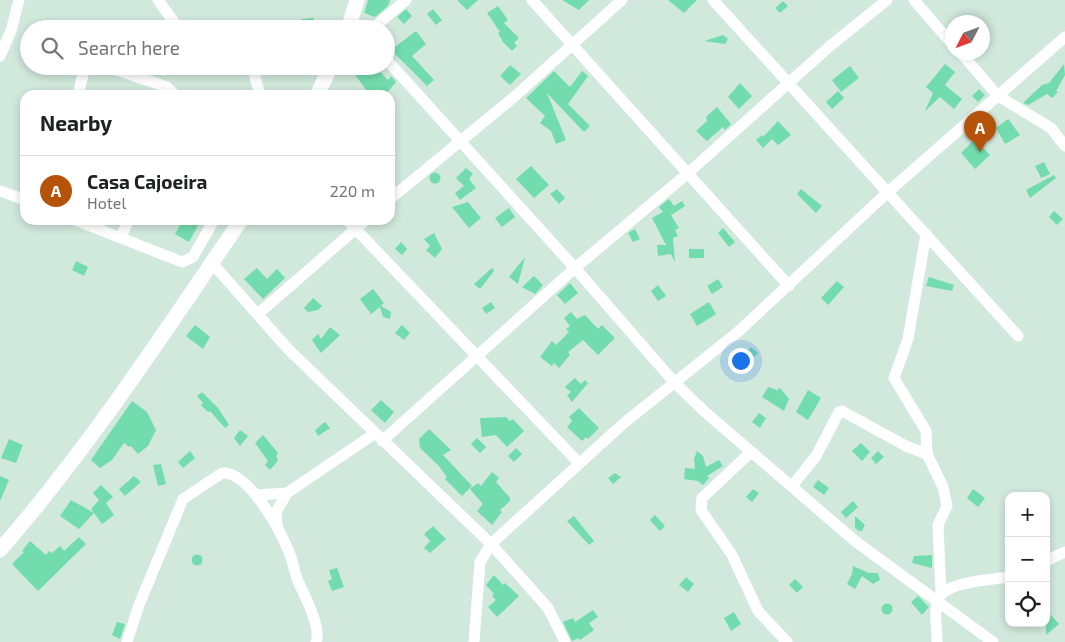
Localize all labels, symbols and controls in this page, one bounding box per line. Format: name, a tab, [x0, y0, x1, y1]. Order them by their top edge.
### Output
north arrow	[945, 15, 990, 60]
search box	[20, 20, 395, 75]
icon: search	[38, 34, 66, 62]
text: Search here	[78, 36, 180, 59]
text: Nearby	[40, 110, 112, 135]
pin: A	[964, 111, 996, 152]
text: Casa Cajoeira	[87, 170, 207, 193]
text: A	[51, 181, 61, 200]
text: 220 m	[330, 181, 375, 200]
text: Hotel	[87, 193, 126, 212]
your location	[728, 348, 754, 374]
map controls	[1005, 492, 1050, 627]
button: +	[1005, 492, 1050, 537]
button: −	[1005, 537, 1050, 582]
button: locate	[1005, 582, 1050, 627]

